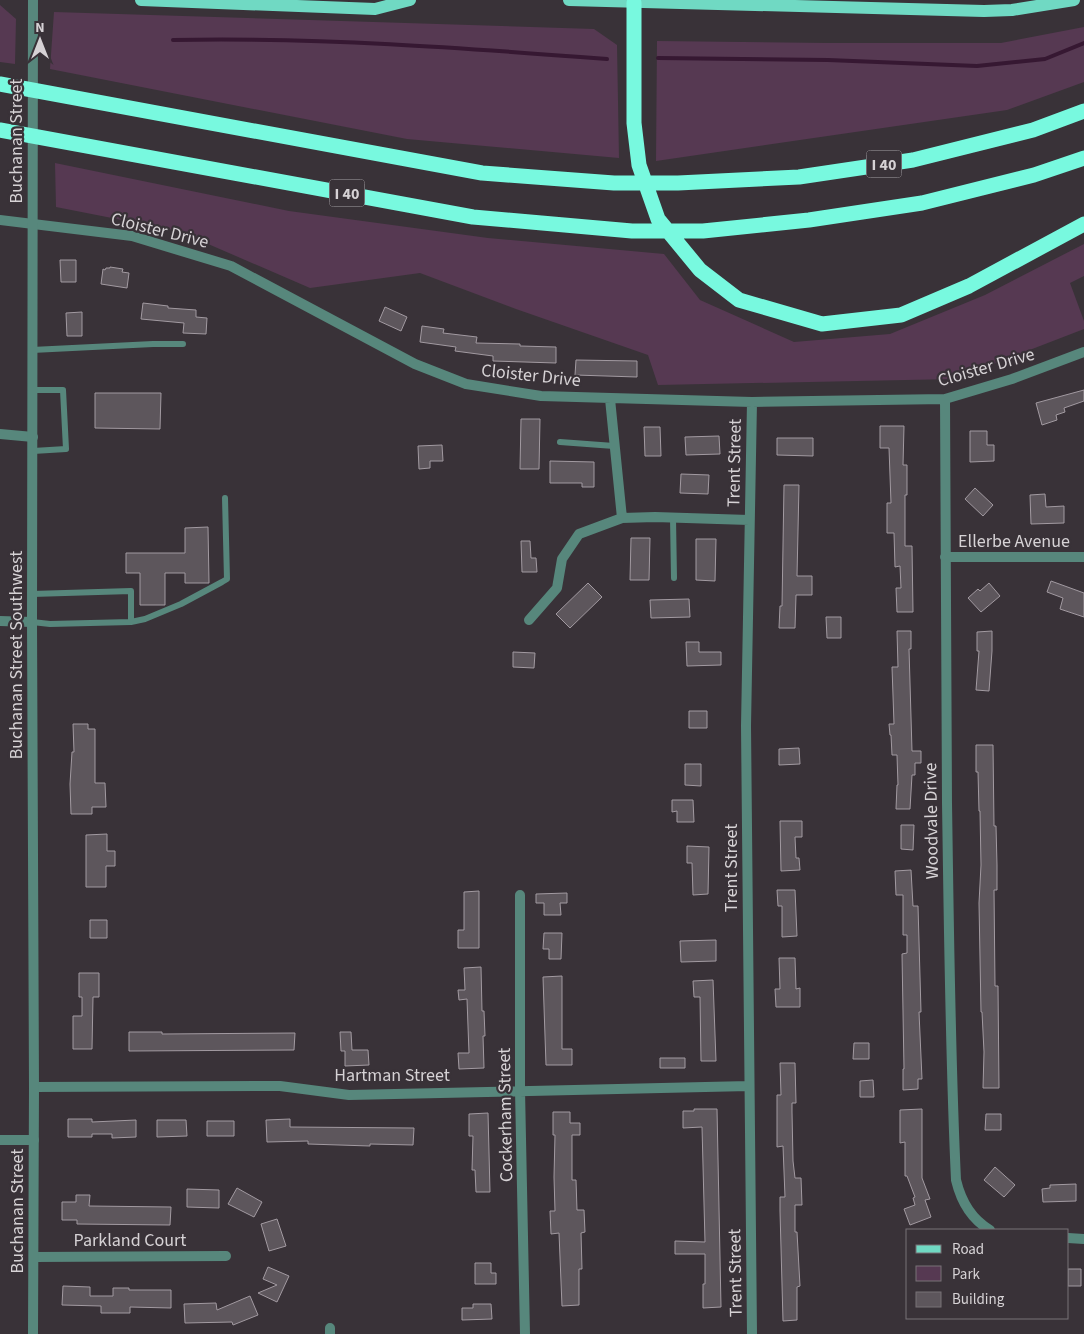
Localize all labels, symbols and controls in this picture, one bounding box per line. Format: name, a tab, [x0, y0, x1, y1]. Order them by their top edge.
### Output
north arrow	[15, 15, 65, 65]
text: N	[35, 18, 45, 38]
street label: Buchanan Street	[4, 79, 29, 203]
road number: I 40	[866, 150, 902, 178]
road number: I 40	[330, 180, 364, 207]
street label: Cloister Drive	[108, 206, 211, 255]
street label: Cloister Drive	[935, 342, 1038, 393]
street label: Cloister Drive	[480, 358, 582, 393]
street label: Trent Street	[721, 419, 748, 507]
street label: Ellerbe Avenue	[958, 529, 1070, 554]
street label: Buchanan Street Southwest	[4, 551, 29, 759]
street label: Woodvale Drive	[918, 762, 945, 880]
street label: Trent Street	[719, 824, 744, 912]
street label: Cockerham Street	[492, 1048, 519, 1182]
street label: Hartman Street	[334, 1063, 450, 1088]
street label: Buchanan Street	[5, 1149, 30, 1273]
street label: Parkland Court	[74, 1228, 186, 1253]
street label: Trent Street	[722, 1229, 749, 1317]
legend	[906, 1229, 1069, 1319]
text: Road	[952, 1239, 984, 1260]
text: Park	[952, 1264, 981, 1285]
text: Building	[952, 1289, 1005, 1310]

